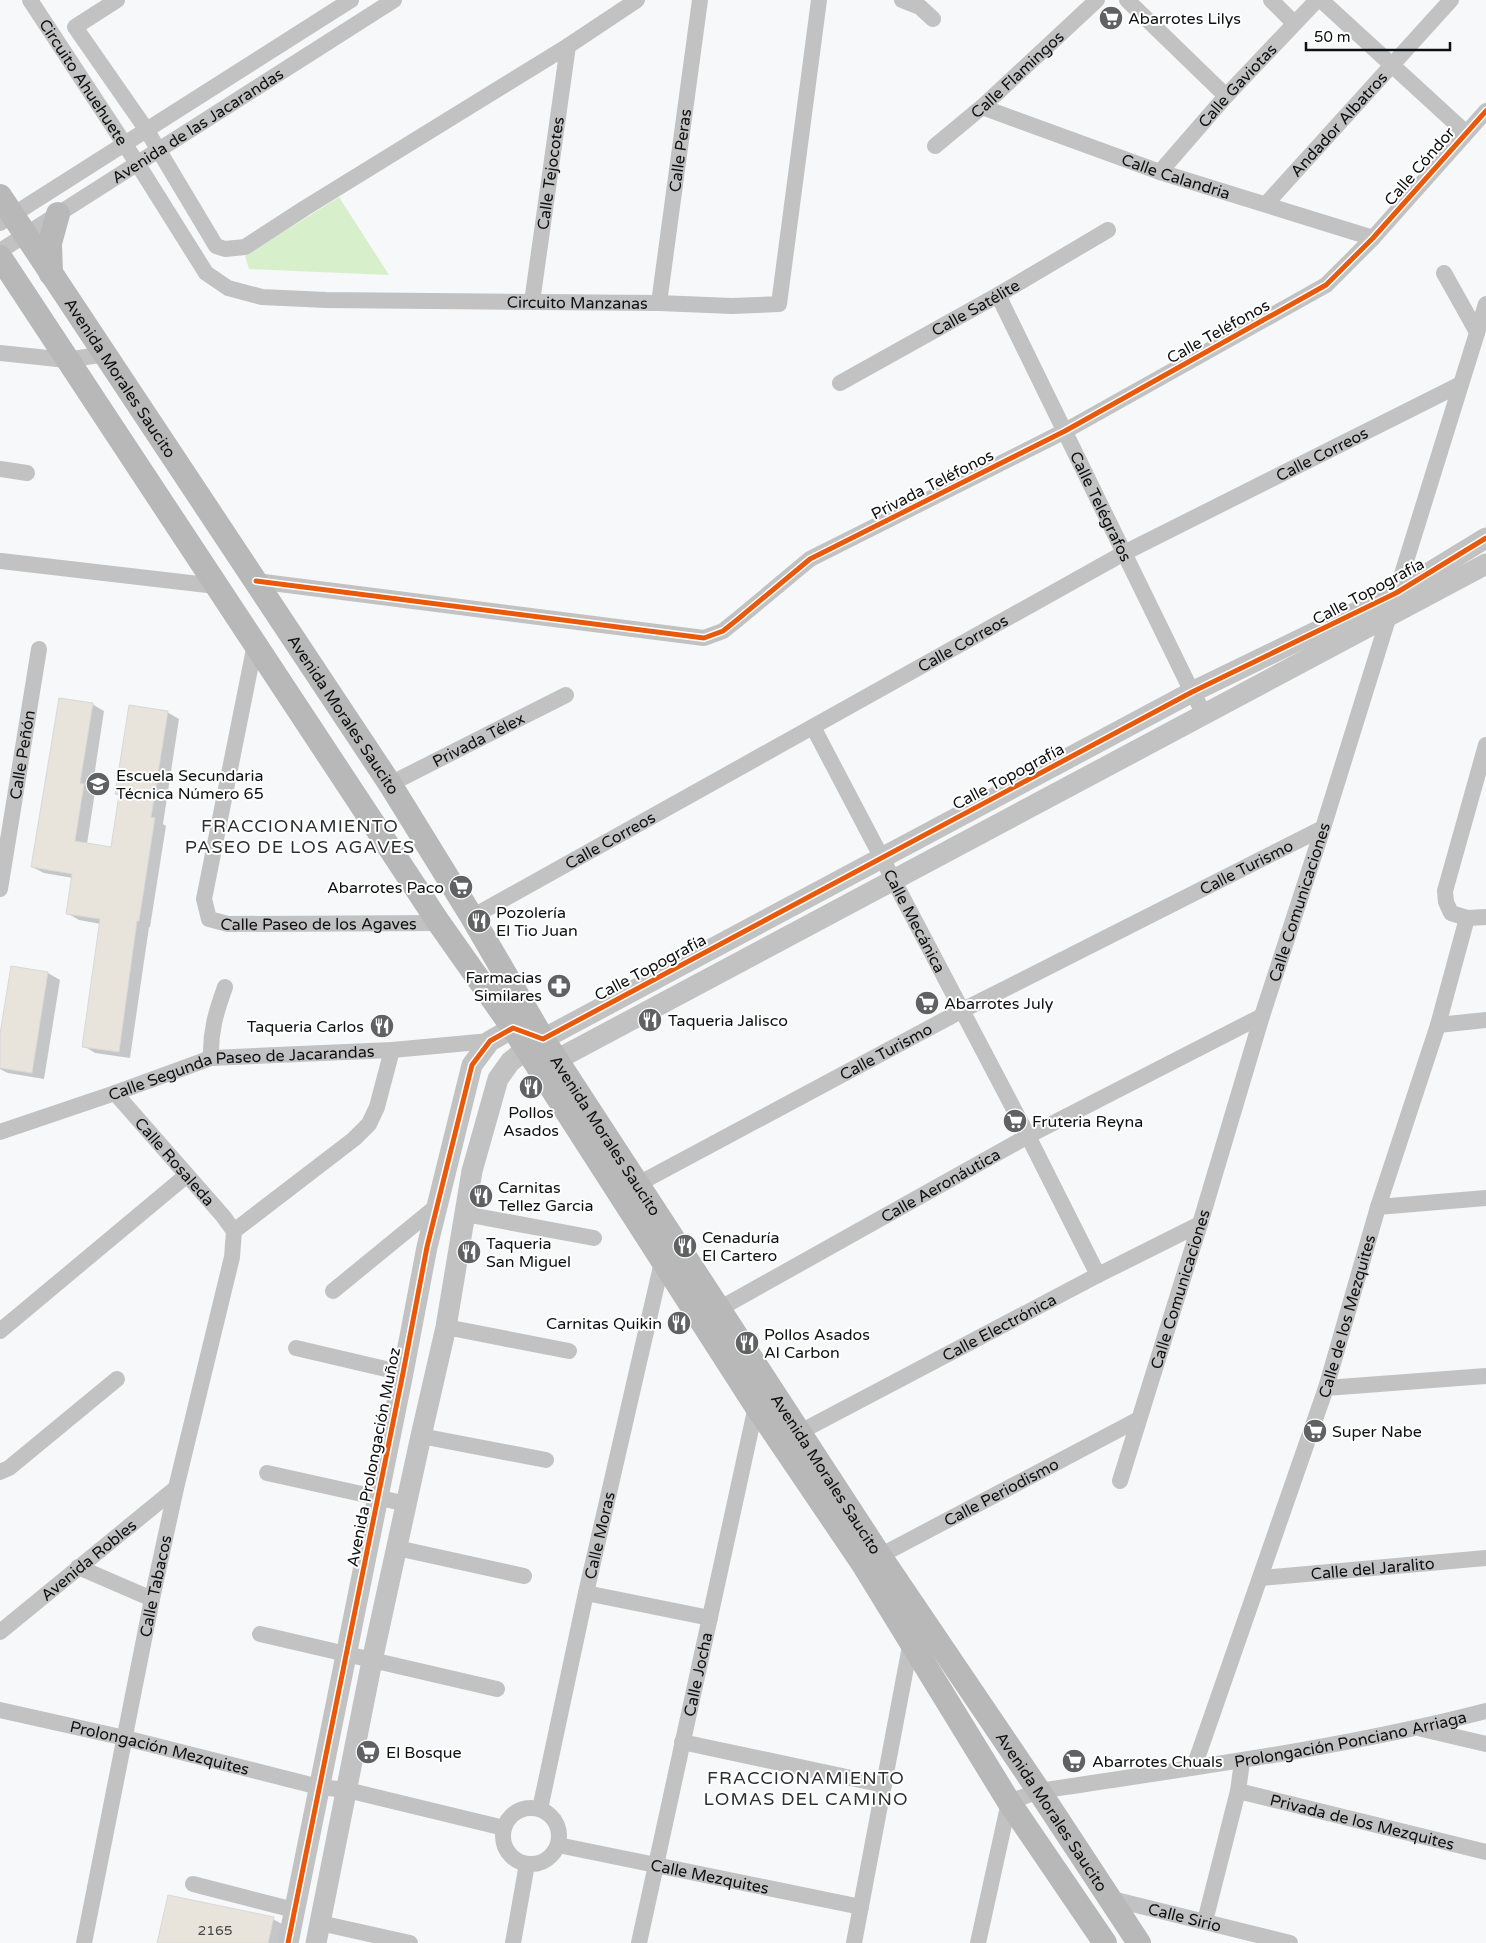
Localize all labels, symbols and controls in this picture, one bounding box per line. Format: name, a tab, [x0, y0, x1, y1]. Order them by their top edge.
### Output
supermarket icon: Abarrotes Lilys	[1098, 5, 1124, 31]
place label: Abarrotes Lilys	[1128, 9, 1241, 29]
street label: Circuito Ahuehuete	[34, 15, 132, 149]
scale bar	[1306, 20, 1450, 52]
street label: Calle Flamingos	[967, 27, 1068, 123]
text: 50 m	[1314, 28, 1351, 46]
street label: Calle Gaviotas	[1194, 40, 1281, 132]
street label: Avenida de las Jacarandas	[108, 64, 287, 188]
street label: Andador Albatros	[1287, 68, 1392, 181]
street label: Calle Peras	[665, 108, 696, 193]
street label: Calle Tejocotes	[533, 116, 569, 231]
street label: Calle Cóndor	[1380, 123, 1460, 210]
street label: Calle Calandria	[1118, 150, 1233, 204]
street label: Calle Satélite	[928, 275, 1024, 341]
street label: Circuito Manzanas	[507, 293, 648, 314]
street label: Avenida Morales Saucito	[59, 295, 180, 462]
street label: Calle Teléfonos	[1164, 295, 1273, 368]
street label: Calle Correos	[1273, 423, 1372, 486]
street label: Privada Teléfonos	[868, 445, 997, 524]
street label: Calle Telégrafos	[1065, 448, 1136, 565]
street label: Calle Topografía	[1309, 554, 1428, 630]
street label: Calle Correos	[914, 611, 1012, 677]
street label: Avenida Morales Saucito	[283, 631, 403, 798]
street label: Calle Peñón	[6, 709, 40, 801]
street label: Privada Télex	[429, 709, 528, 772]
street label: Calle Topografía	[949, 739, 1068, 815]
place label: Escuela Secundaria Técnica Número 65	[116, 766, 264, 804]
school or university icon: Escuela Secundaria Técnica Número 65	[85, 771, 111, 797]
street label: Calle Correos	[562, 808, 659, 874]
district label: FRACCIONAMIENTO PASEO DE LOS AGAVES	[185, 815, 415, 858]
street label: Calle Comunicaciones	[1265, 820, 1335, 985]
street label: Calle Turismo	[1197, 836, 1297, 900]
street label: Calle Mecánica	[879, 866, 949, 977]
supermarket icon: Abarrotes Paco	[448, 874, 474, 900]
place label: Abarrotes Paco	[327, 878, 444, 898]
place label: Pozolería El Tio Juan	[496, 903, 578, 941]
restaurant icon: Pozolería El Tio Juan	[466, 908, 492, 934]
street label: Calle Paseo de los Agaves	[218, 913, 417, 936]
street label: Calle Topografía	[591, 930, 710, 1006]
place label: Farmacias Similares	[466, 968, 542, 1006]
pharmacy icon: Farmacias Similares	[546, 973, 572, 999]
supermarket icon: Abarrotes July	[914, 990, 940, 1016]
place label: Abarrotes July	[944, 994, 1054, 1014]
restaurant icon: Taqueria Jalisco	[637, 1007, 663, 1033]
place label: Taqueria Jalisco	[668, 1011, 788, 1031]
restaurant icon: Taqueria Carlos	[369, 1013, 395, 1039]
place label: Taqueria Carlos	[247, 1017, 364, 1037]
street label: Calle Turismo	[836, 1019, 936, 1085]
street label: Calle Segunda Paseo de Jacarandas	[106, 1042, 375, 1106]
street label: Avenida Morales Saucito	[545, 1052, 665, 1220]
restaurant icon: Pollos Asados	[518, 1074, 544, 1100]
place label: Pollos Asados	[503, 1103, 559, 1141]
supermarket icon: Fruteria Reyna	[1002, 1108, 1028, 1134]
place label: Fruteria Reyna	[1032, 1112, 1143, 1132]
street label: Calle Rosaleda	[130, 1114, 219, 1210]
street label: Calle Aeronáutica	[878, 1145, 1004, 1227]
place label: Carnitas Tellez Garcia	[498, 1178, 593, 1216]
restaurant icon: Carnitas Tellez Garcia	[468, 1183, 494, 1209]
street label: Calle Comunicaciones	[1146, 1207, 1215, 1372]
place label: Cenaduría El Cartero	[702, 1228, 780, 1266]
street label: Calle de los Mezquites	[1314, 1232, 1381, 1401]
restaurant icon: Cenaduría El Cartero	[672, 1233, 698, 1259]
place label: Taqueria San Miguel	[486, 1234, 571, 1272]
restaurant icon: Taqueria San Miguel	[456, 1239, 482, 1265]
street label: Calle Electrónica	[939, 1290, 1060, 1366]
restaurant icon: Carnitas Quikin	[666, 1310, 692, 1336]
place label: Carnitas Quikin	[546, 1314, 662, 1334]
place label: Pollos Asados Al Carbon	[764, 1325, 870, 1363]
restaurant icon: Pollos Asados Al Carbon	[734, 1330, 760, 1356]
street label: Avenida Prolongación Muñoz	[343, 1346, 405, 1569]
street label: Avenida Morales Saucito	[766, 1390, 885, 1558]
supermarket icon: Super Nabe	[1302, 1418, 1328, 1444]
place label: Super Nabe	[1332, 1422, 1422, 1442]
street label: Calle Periodismo	[941, 1454, 1062, 1531]
street label: Calle Moras	[580, 1490, 620, 1581]
street label: Avenida Robles	[37, 1516, 141, 1606]
street label: Calle Tabacos	[136, 1533, 177, 1639]
street label: Calle del Jaralito	[1310, 1554, 1435, 1585]
street label: Calle Jocha	[680, 1630, 717, 1719]
street label: Prolongación Ponciano Arriaga	[1233, 1707, 1469, 1772]
street label: Prolongación Mezquites	[68, 1717, 251, 1780]
street label: Avenida Morales Saucito	[991, 1728, 1111, 1896]
supermarket icon: El Bosque	[355, 1739, 381, 1765]
place label: El Bosque	[386, 1743, 462, 1763]
supermarket icon: Abarrotes Chuals	[1061, 1748, 1087, 1774]
place label: Abarrotes Chuals	[1092, 1752, 1223, 1772]
district label: FRACCIONAMIENTO LOMAS DEL CAMINO	[703, 1767, 909, 1810]
street label: Privada de los Mezquites	[1268, 1790, 1456, 1855]
street label: Calle Mezquites	[649, 1855, 771, 1899]
street label: Calle Sirio	[1146, 1899, 1223, 1937]
house number: 2165	[197, 1922, 233, 1939]

